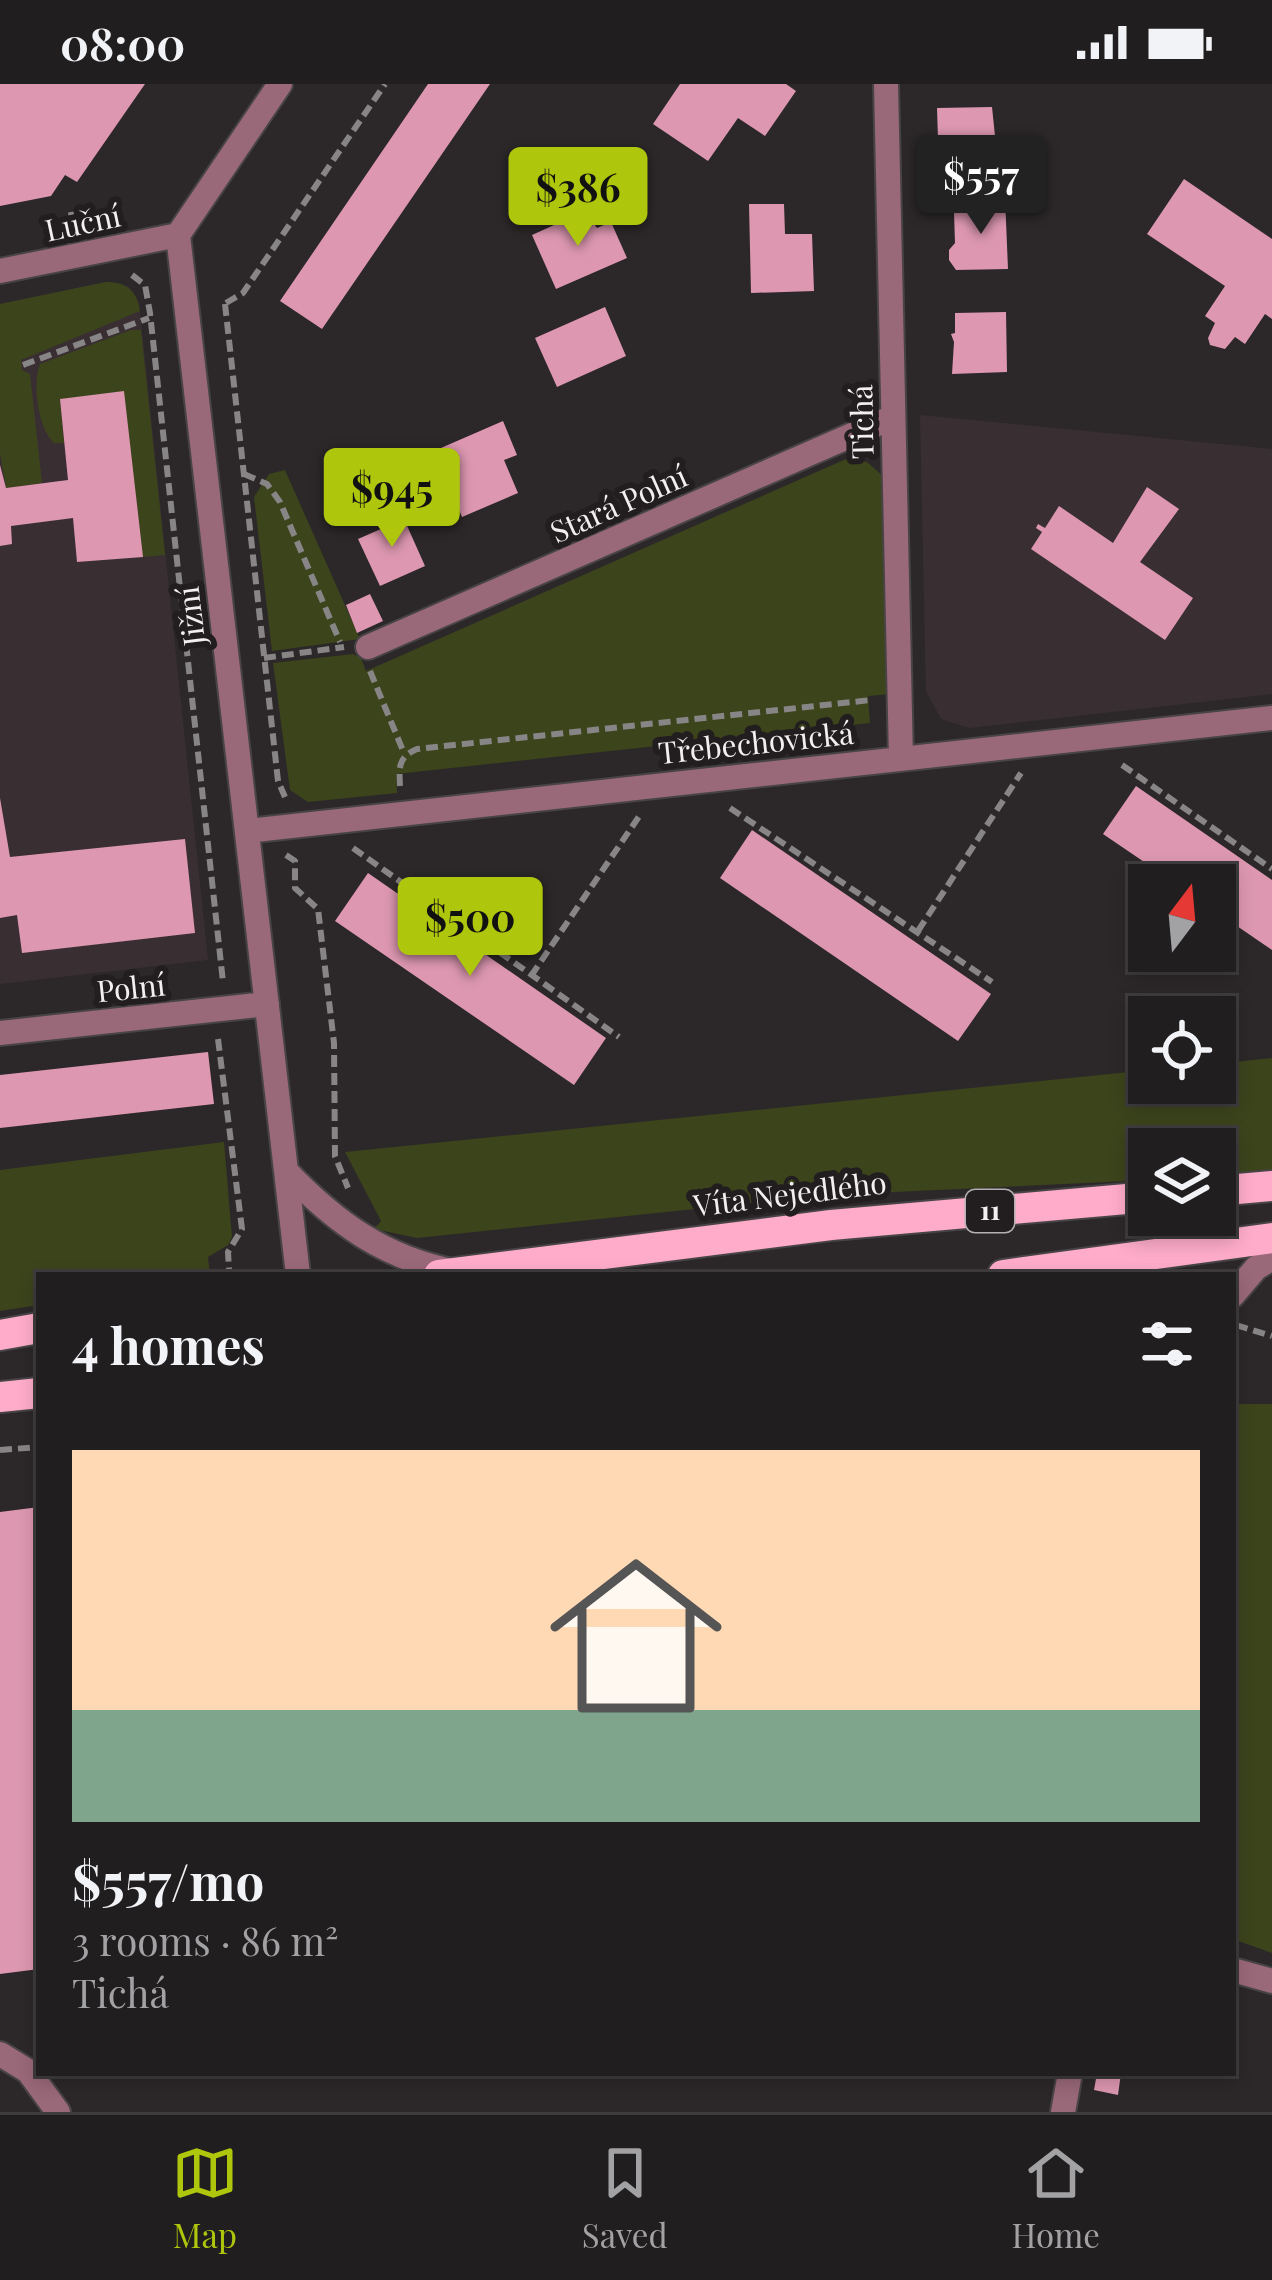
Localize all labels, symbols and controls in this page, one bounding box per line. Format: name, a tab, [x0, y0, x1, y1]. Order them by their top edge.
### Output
text: 08:00	[60, 12, 185, 72]
pin: $557	[910, 135, 1052, 237]
pin: $386	[507, 147, 649, 249]
text: $557	[943, 148, 1019, 200]
text: $386	[535, 160, 621, 212]
street label: Luční	[41, 195, 124, 250]
street label: Tichá	[840, 384, 882, 460]
pin: $945	[321, 448, 463, 550]
street label: Stará Polní	[543, 455, 693, 551]
text: $945	[351, 461, 433, 513]
street label: Jižní	[167, 584, 214, 649]
street label: Třebechovická	[656, 712, 856, 772]
north arrow	[1128, 864, 1236, 972]
map controls	[1128, 864, 1236, 1236]
pin: $500	[399, 877, 541, 979]
text: $500	[425, 890, 515, 942]
street label: Polní	[95, 964, 167, 1010]
button: locate	[1128, 996, 1236, 1104]
button: layers	[1128, 1128, 1236, 1236]
street label: Víta Nejedlého	[690, 1161, 889, 1225]
road number: 11	[966, 1190, 1014, 1232]
text: 4 homes	[72, 1310, 265, 1378]
icon: filters	[1134, 1311, 1200, 1377]
icon: home	[528, 1528, 744, 1744]
text: $557/mo	[72, 1846, 264, 1914]
text: 3 rooms · 86 m²	[72, 1914, 338, 1966]
text: Tichá	[72, 1966, 169, 2018]
tab: Map	[172, 2140, 238, 2256]
tab: Saved	[582, 2140, 668, 2256]
tab: Home	[1012, 2140, 1100, 2256]

